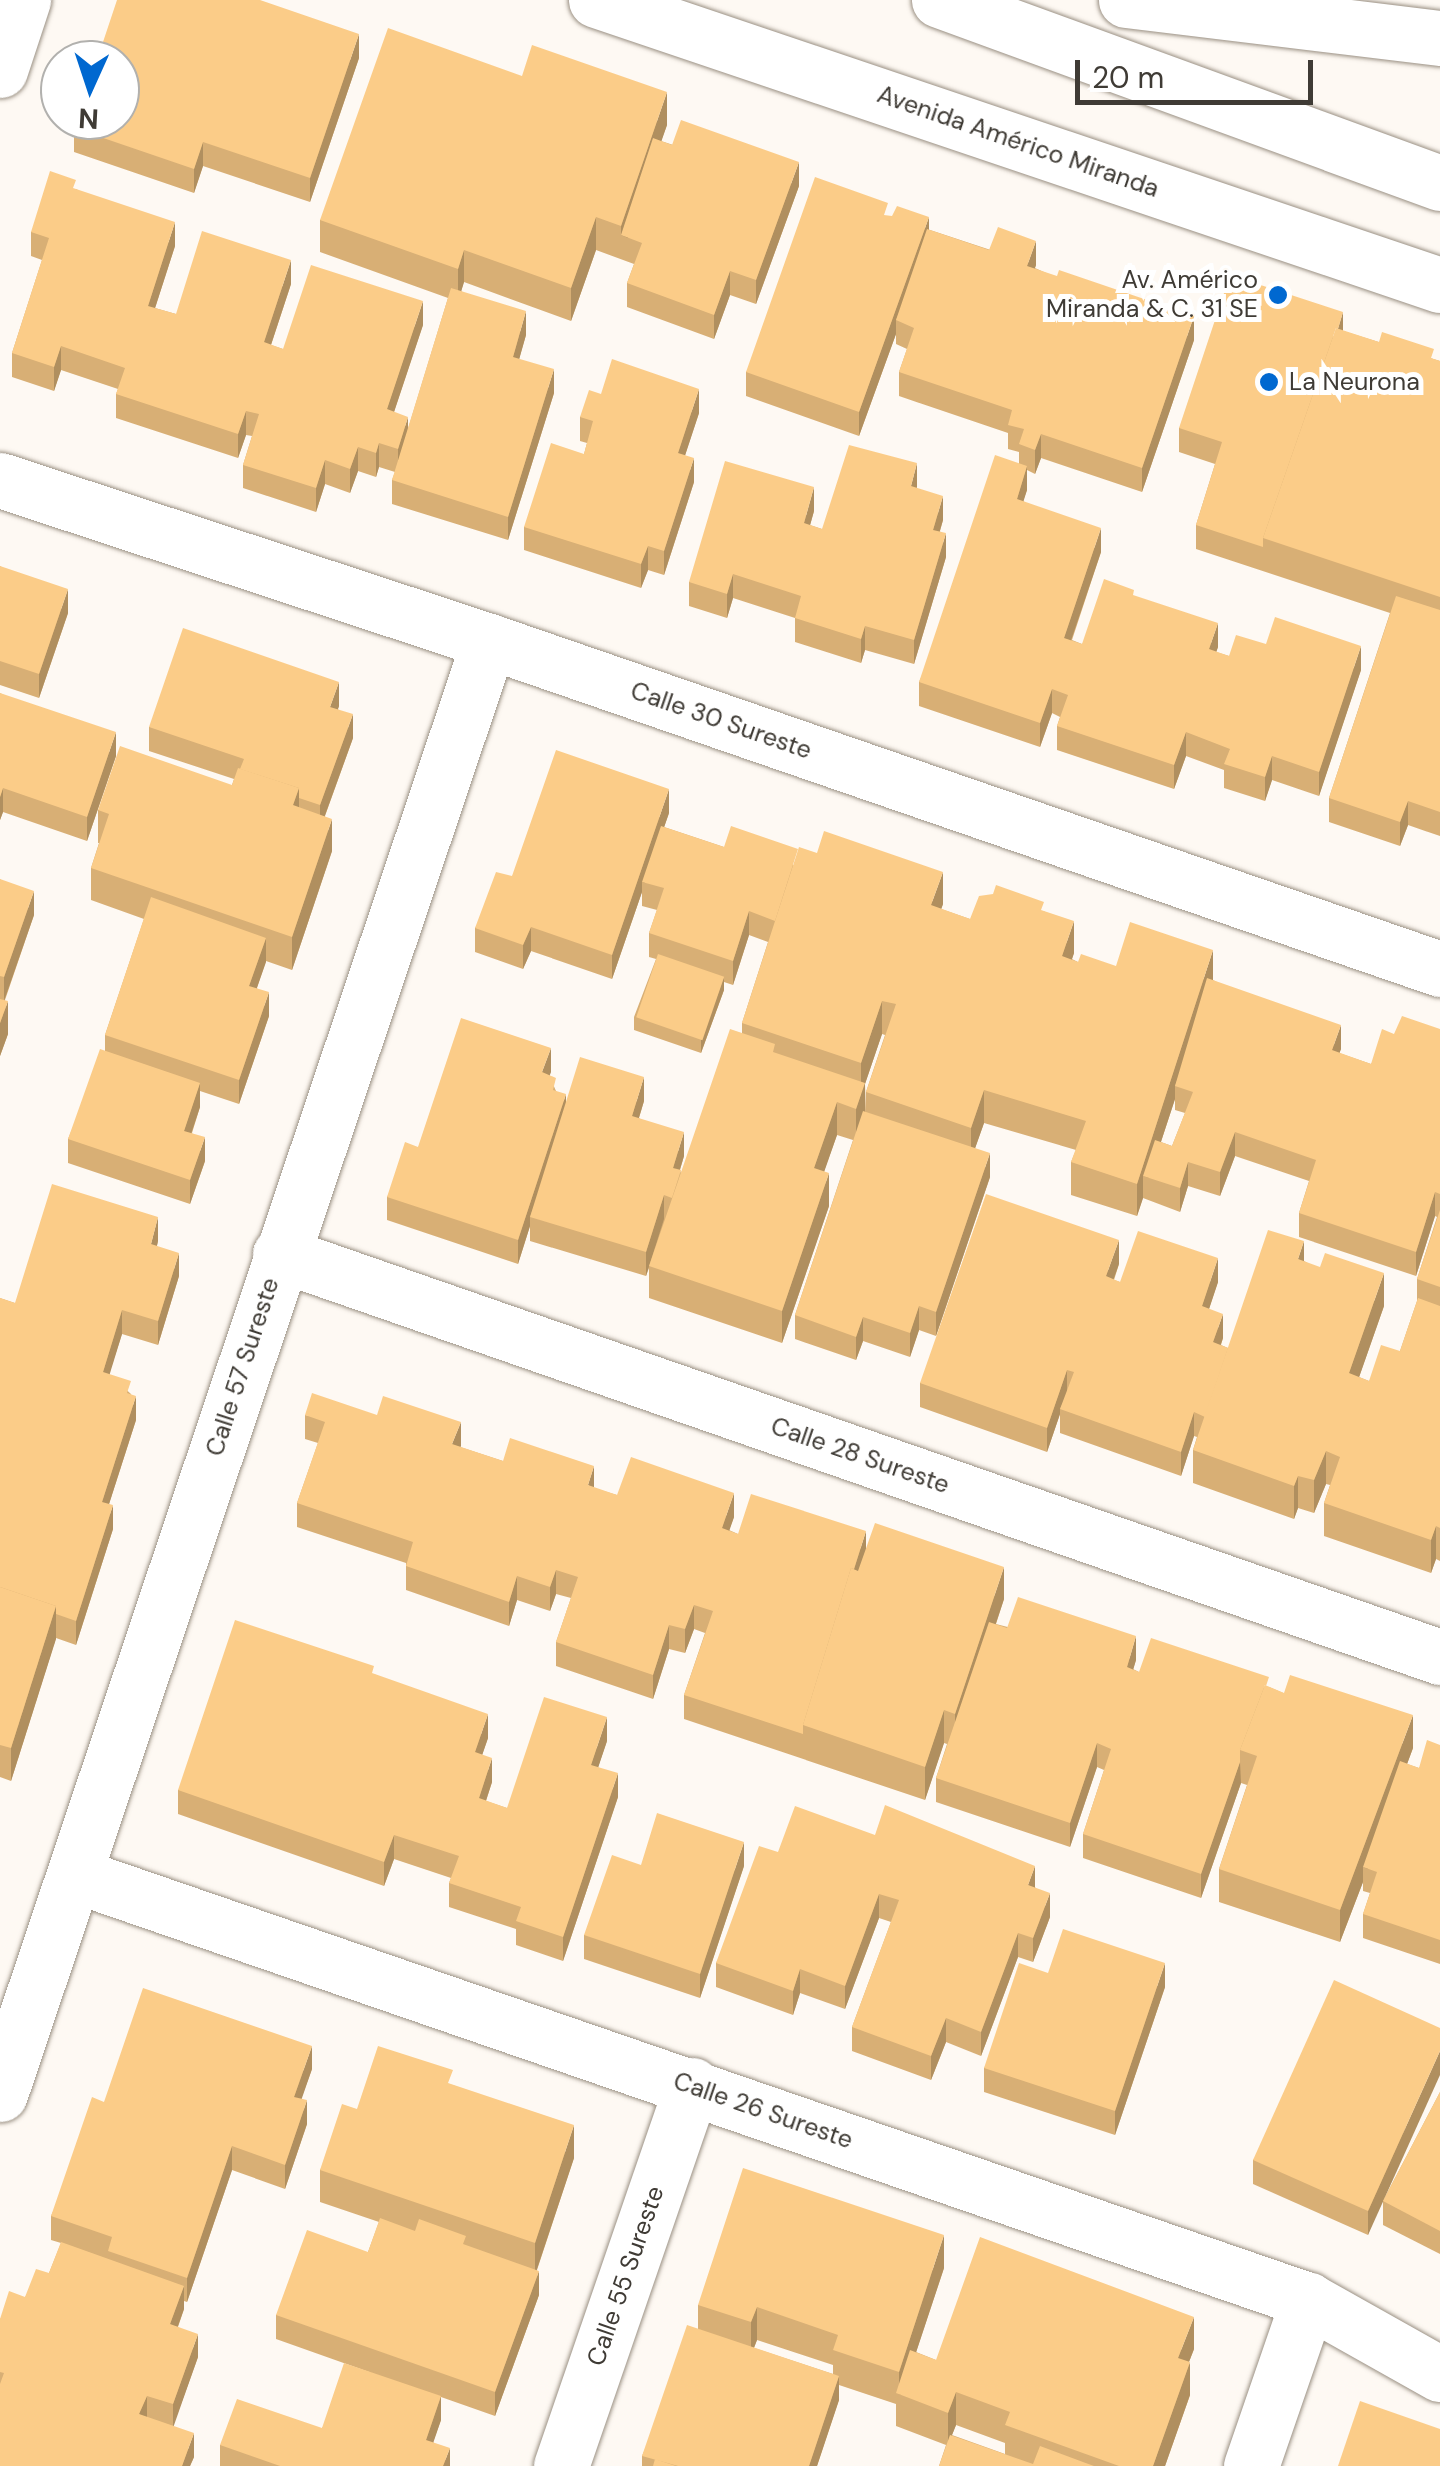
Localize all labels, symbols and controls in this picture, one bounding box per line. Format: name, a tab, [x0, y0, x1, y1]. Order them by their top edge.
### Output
north arrow	[40, 40, 140, 140]
scale bar	[1080, 40, 1318, 102]
text: 20 m	[1092, 58, 1164, 97]
street label: Avenida Américo Miranda	[873, 80, 1163, 204]
text: N	[77, 99, 100, 137]
place label: Av. Américo Miranda & C. 31 SE	[1046, 266, 1258, 325]
marker: Av. Américo Miranda & C. 31 SE	[1267, 284, 1289, 306]
place label: La Neurona	[1289, 367, 1420, 397]
marker: La Neurona	[1258, 371, 1280, 393]
street label: Calle 30 Sureste	[627, 676, 815, 766]
street label: Calle 57 Sureste	[200, 1274, 286, 1460]
street label: Calle 28 Sureste	[767, 1411, 953, 1501]
street label: Calle 26 Sureste	[669, 2066, 857, 2156]
street label: Calle 55 Sureste	[581, 2182, 671, 2370]

